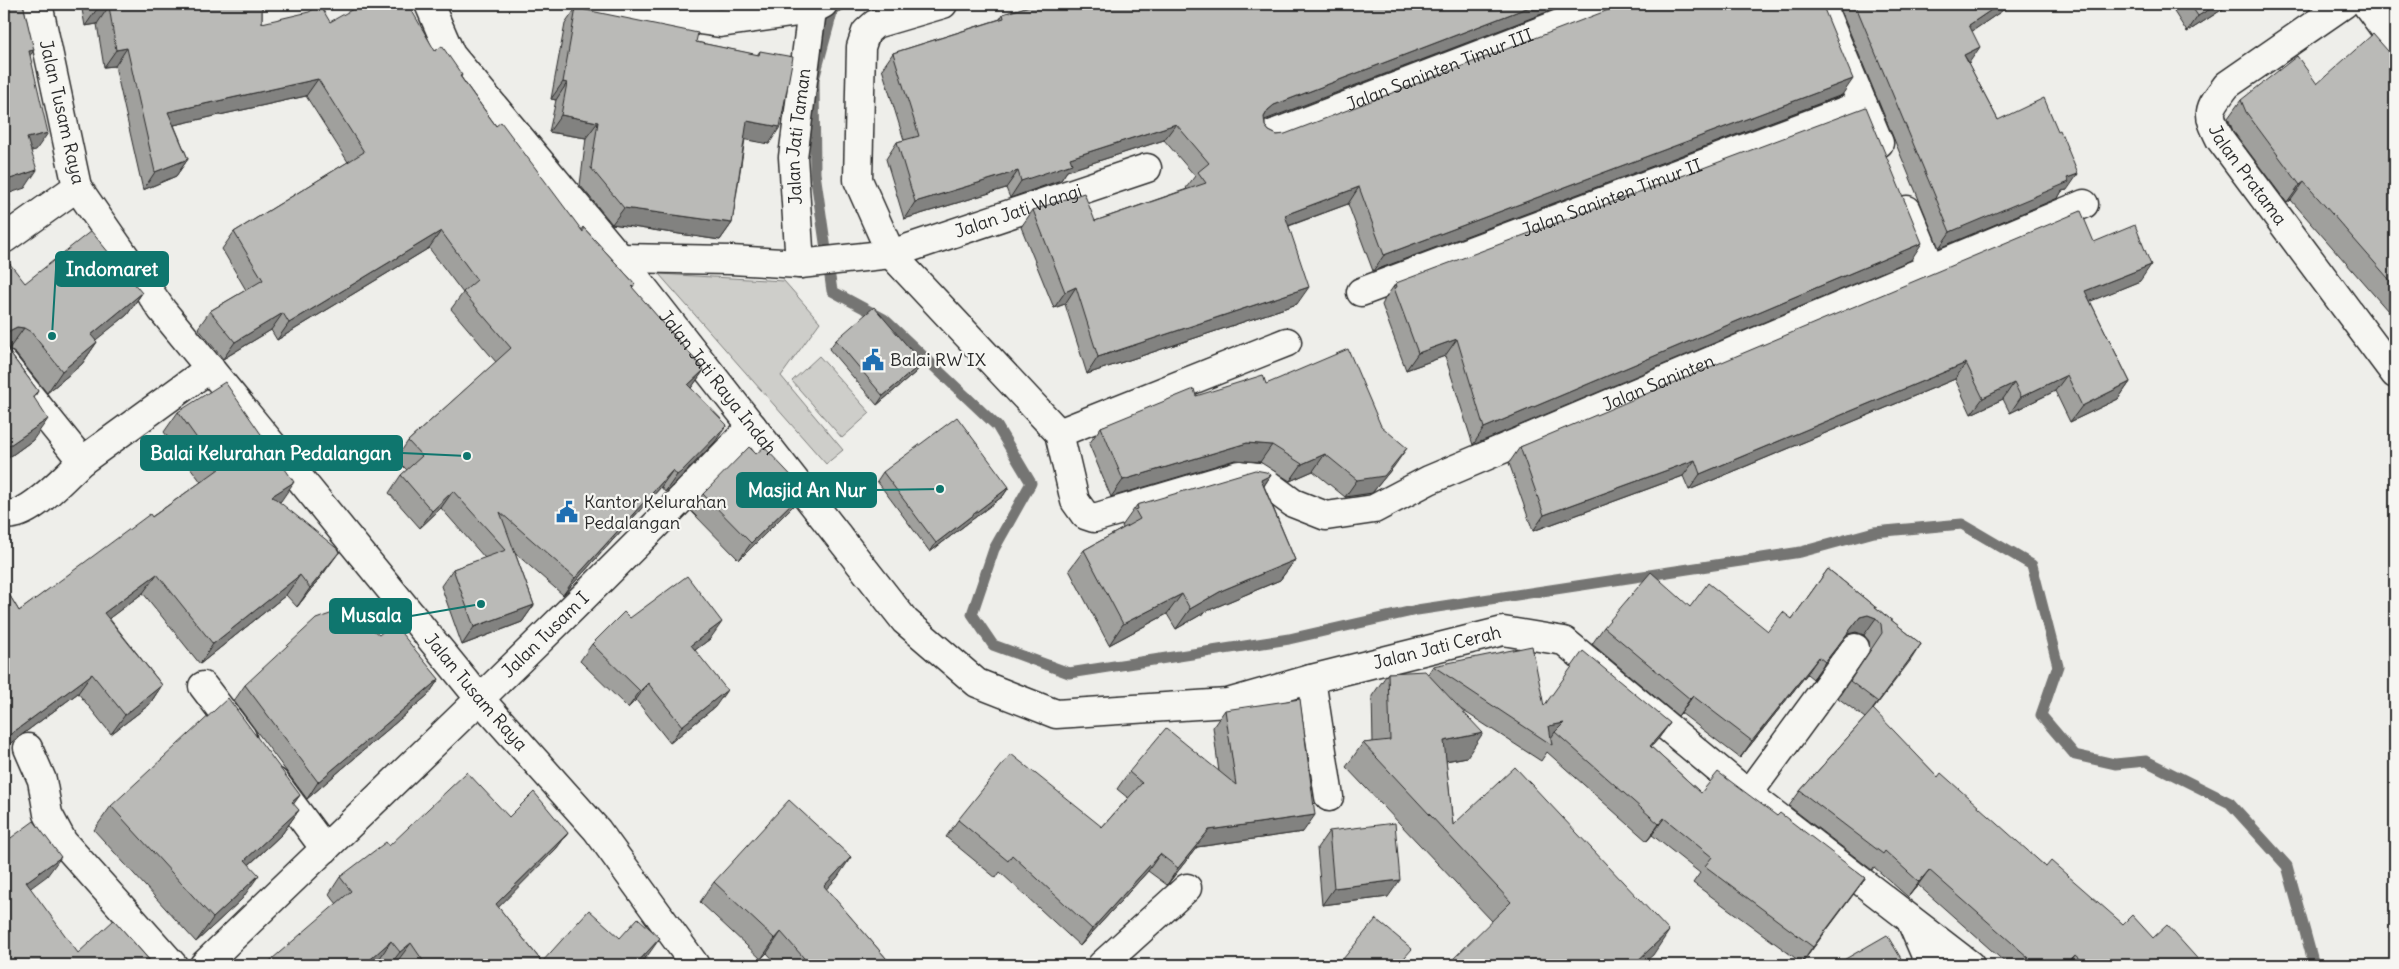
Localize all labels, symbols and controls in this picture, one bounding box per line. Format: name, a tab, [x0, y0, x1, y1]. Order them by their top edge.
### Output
street label: Jalan Saninten Timur III	[1343, 23, 1537, 116]
street label: Jalan Tusam Raya	[35, 37, 90, 186]
street label: Jalan Jati Taman	[781, 67, 815, 206]
street label: Jalan Pratama	[2204, 121, 2292, 230]
street label: Jalan Saninten Timur II	[1518, 153, 1705, 242]
street label: Jalan Jati Wangi	[952, 179, 1085, 243]
callout: Indomaret	[56, 252, 168, 286]
text: Indomaret	[66, 257, 159, 281]
street label: Jalan Jati Raya Indah	[654, 305, 782, 459]
public building icon: Balai RW IX	[860, 347, 886, 373]
place label: Balai RW IX	[890, 348, 987, 371]
street label: Jalan Saninten	[1599, 349, 1718, 416]
callout: Balai Kelurahan Pedalangan	[141, 436, 402, 470]
text: Balai Kelurahan Pedalangan	[150, 441, 392, 465]
callout: Masjid An Nur	[737, 473, 876, 507]
text: Masjid An Nur	[748, 478, 867, 502]
place label: Kantor Kelurahan Pedalangan	[584, 490, 727, 534]
public building icon: Kantor Kelurahan Pedalangan	[554, 499, 580, 525]
street label: Jalan Tusam I	[496, 586, 594, 682]
callout: Musala	[330, 599, 411, 633]
text: Musala	[341, 603, 402, 627]
street label: Jalan Jati Cerah	[1371, 620, 1503, 674]
street label: Jalan Tusam Raya	[420, 628, 533, 756]

